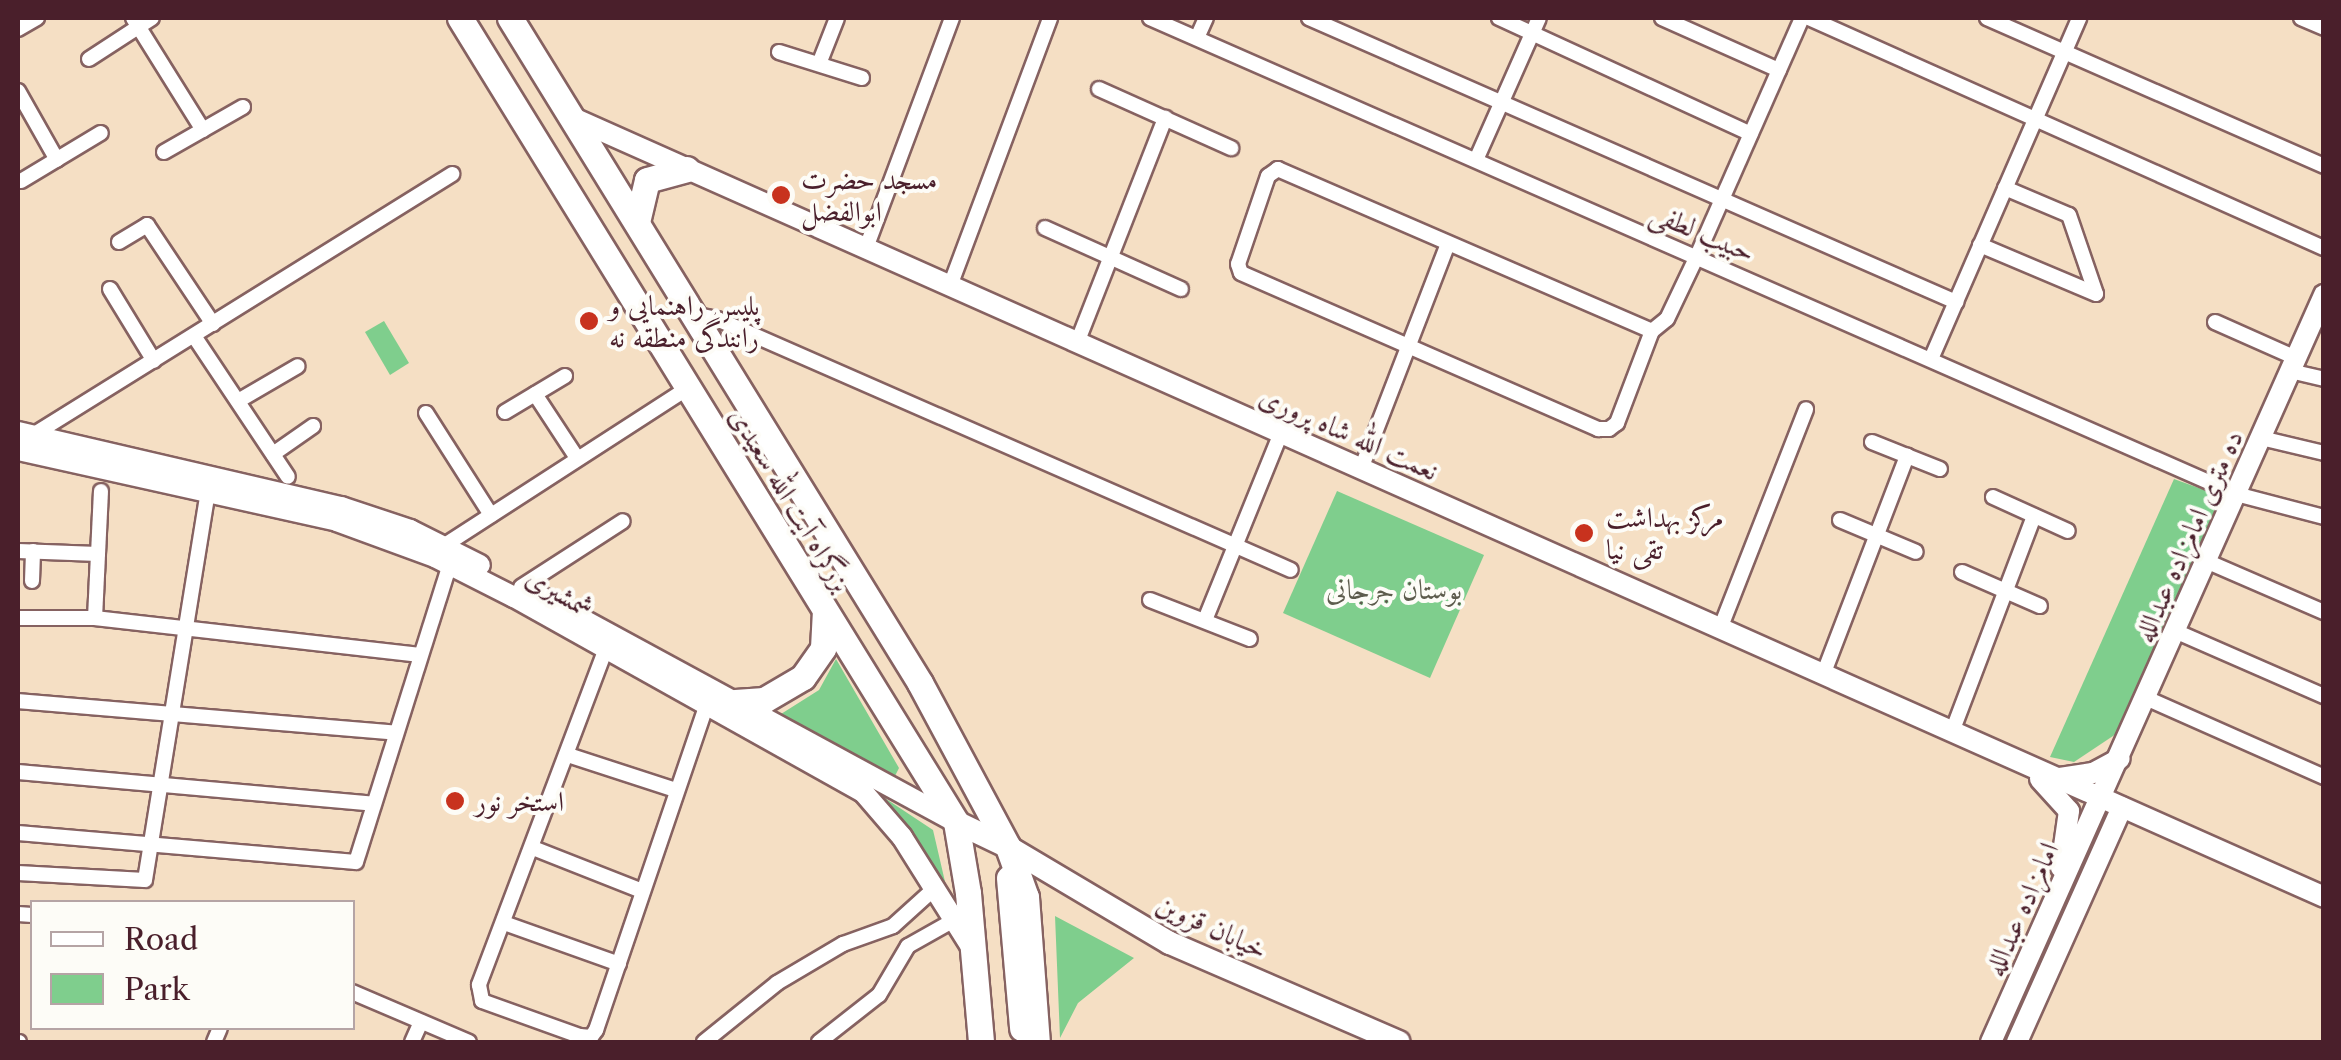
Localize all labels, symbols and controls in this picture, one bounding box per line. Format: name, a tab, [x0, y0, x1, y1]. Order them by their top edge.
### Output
place label: مسجد حضرت ابوالفضل	[801, 162, 937, 228]
marker: مسجد حضرت ابوالفضل	[770, 184, 792, 206]
street label: حبیب لطفی	[1646, 195, 1760, 269]
place label: پلیس راهنمایی و رانندگی منطقه نه	[609, 288, 760, 354]
marker: پلیس راهنمایی و رانندگی منطقه نه	[578, 310, 600, 332]
street label: نعمت الله شاه پروری	[1254, 379, 1444, 487]
street label: بزرگراه آیت الله سعیدی	[723, 401, 859, 597]
street label: ده متری امامزاده عبدالله	[2126, 425, 2250, 647]
place label: مرکز بهداشت تقی نیا	[1606, 500, 1724, 566]
marker: مرکز بهداشت تقی نیا	[1571, 520, 1597, 546]
street label: شمشیری	[520, 559, 600, 625]
park label: بوستان جرجانی	[1326, 572, 1462, 606]
place label: استخر نور	[475, 784, 564, 818]
marker: استخر نور	[444, 790, 466, 812]
street label: امامزاده عبدالله	[1977, 837, 2065, 981]
street label: خیابان قزوین	[1151, 886, 1273, 966]
legend	[30, 900, 355, 1030]
text: Road	[124, 921, 198, 958]
text: Park	[124, 971, 189, 1008]

